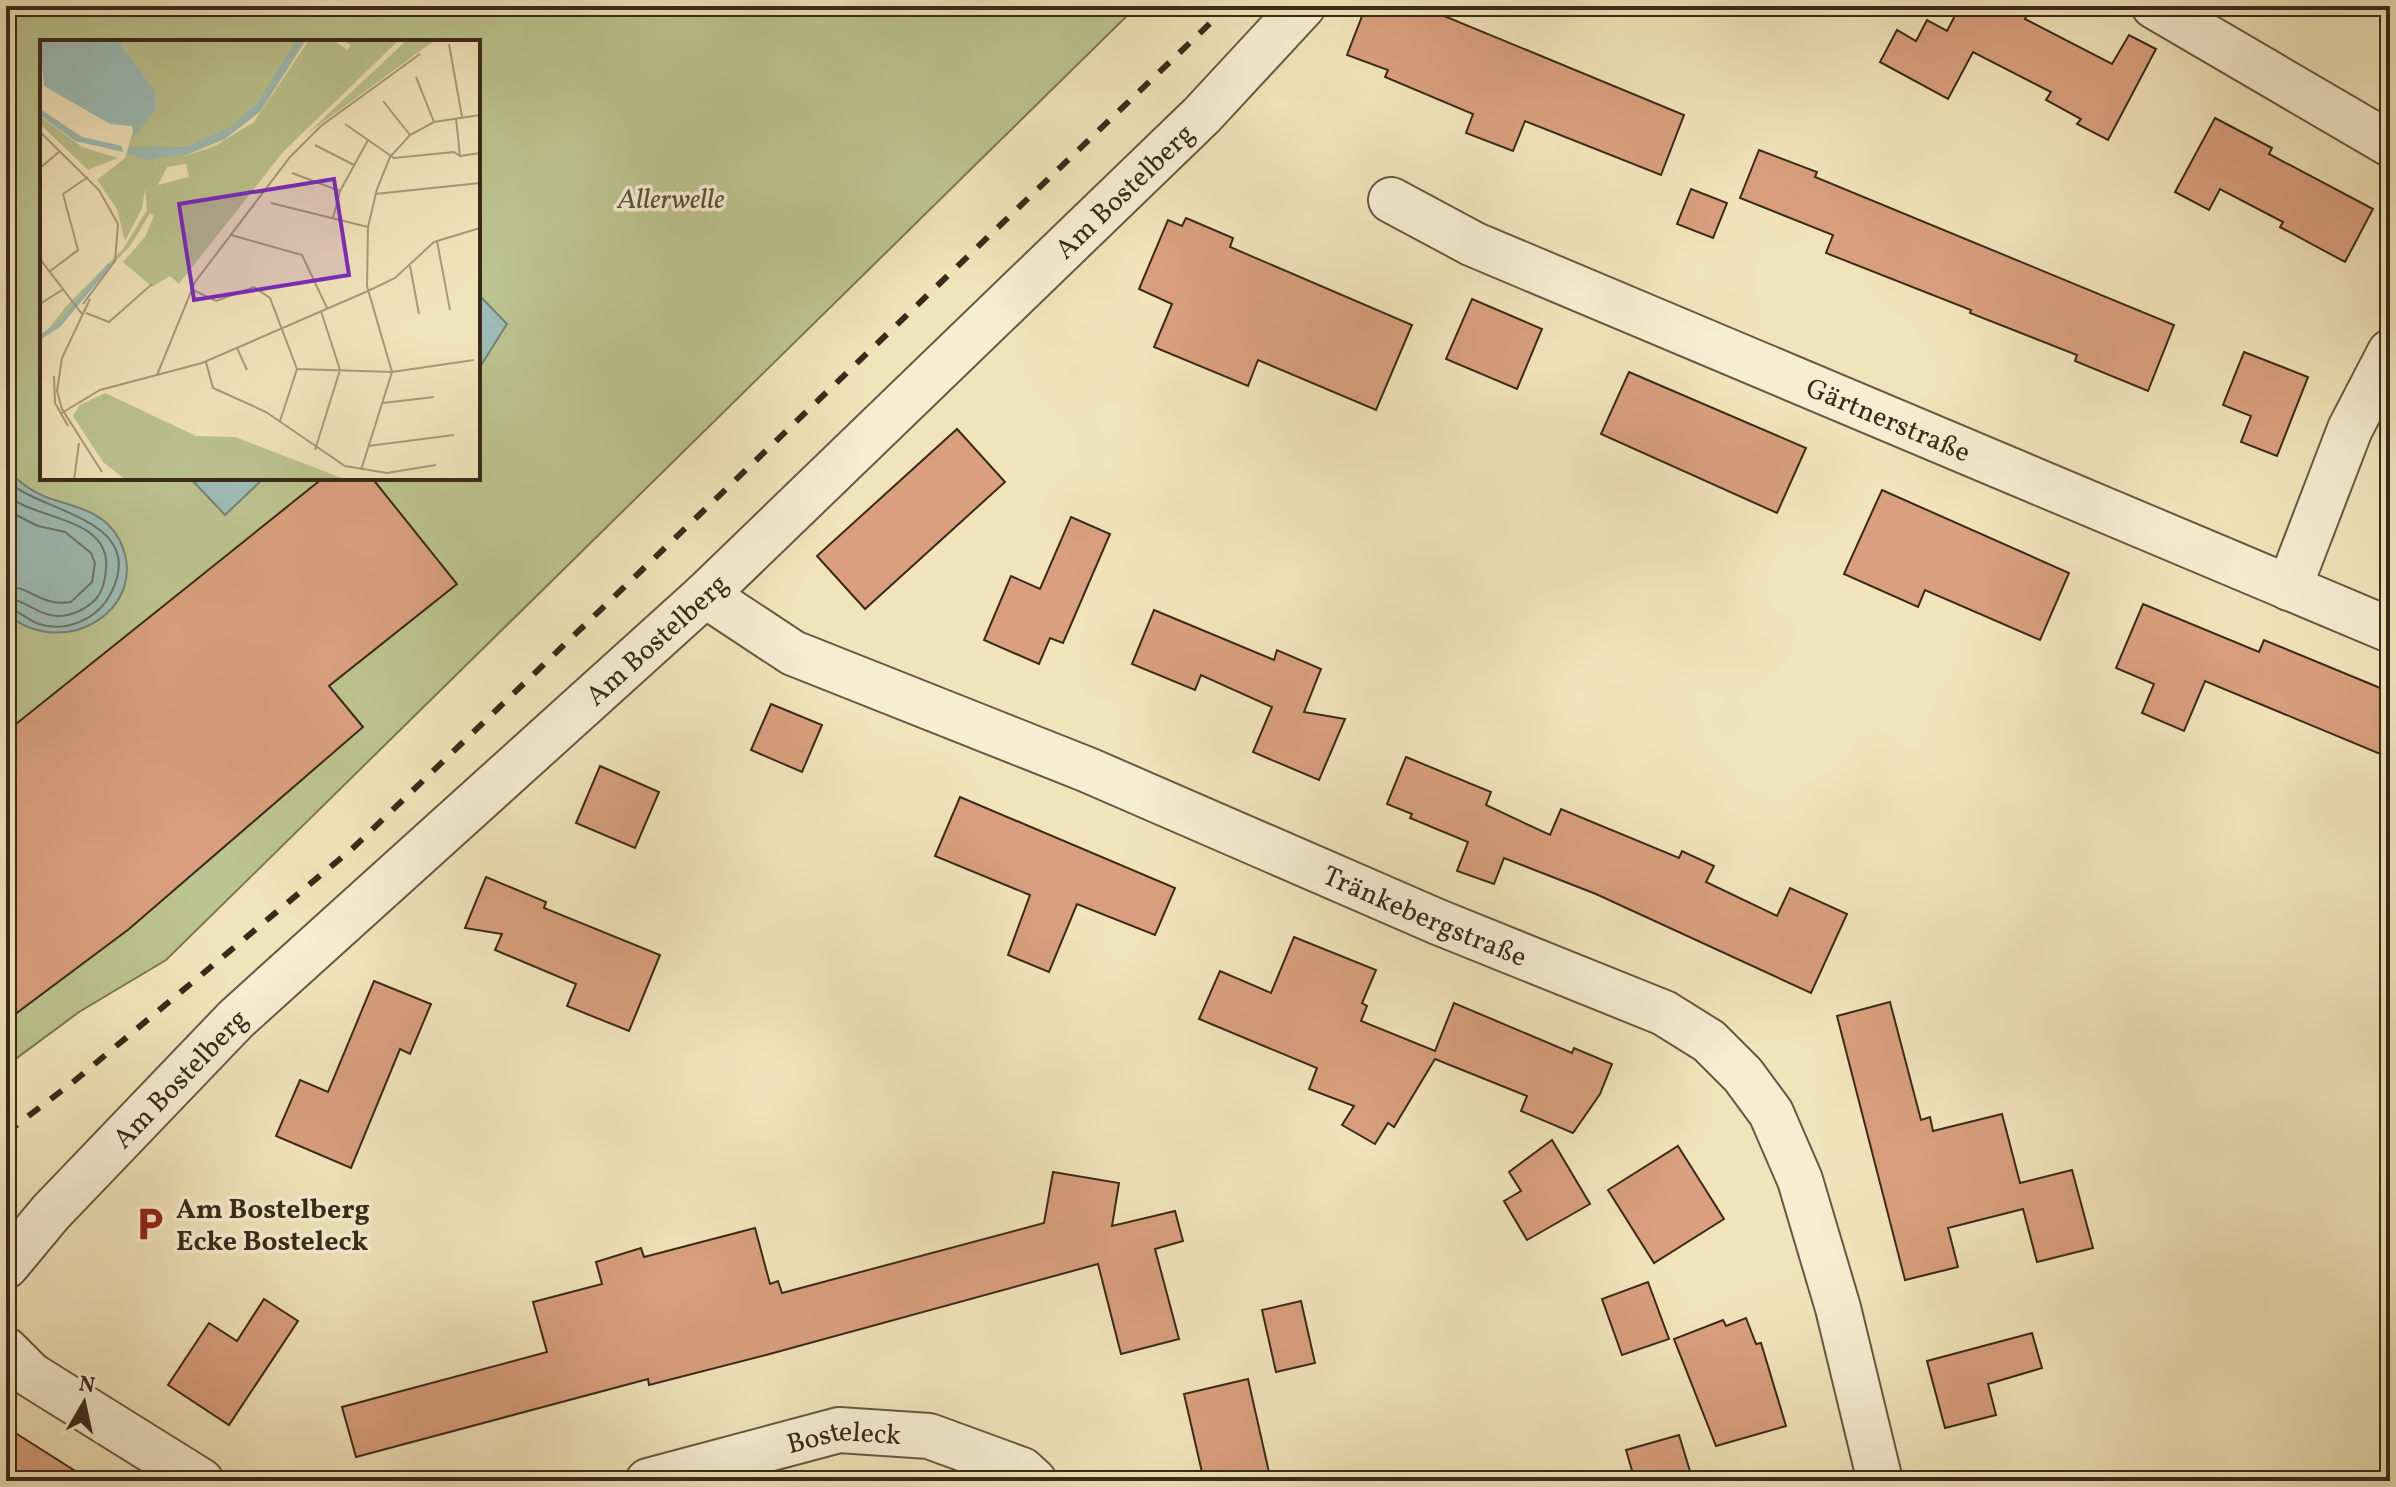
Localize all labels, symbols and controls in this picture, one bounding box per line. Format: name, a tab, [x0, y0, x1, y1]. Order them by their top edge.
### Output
inset map	[40, 40, 480, 480]
street label: Am Bostelberg	[1047, 116, 1204, 269]
park label: Allerwelle	[617, 181, 725, 220]
street label: Gärtnerstraße	[1799, 369, 1976, 473]
street label: Am Bostelberg	[578, 566, 738, 716]
street label: Tränkebergstraße	[1316, 857, 1532, 978]
street label: Am Bostelberg	[105, 1001, 257, 1158]
place label: Am Bostelberg Ecke Bosteleck	[176, 1191, 370, 1262]
parking icon: Am Bostelberg Ecke Bosteleck	[131, 1205, 169, 1243]
north arrow	[44, 1363, 124, 1443]
text: N	[76, 1369, 97, 1402]
street label: Bosteleck	[783, 1413, 902, 1465]

